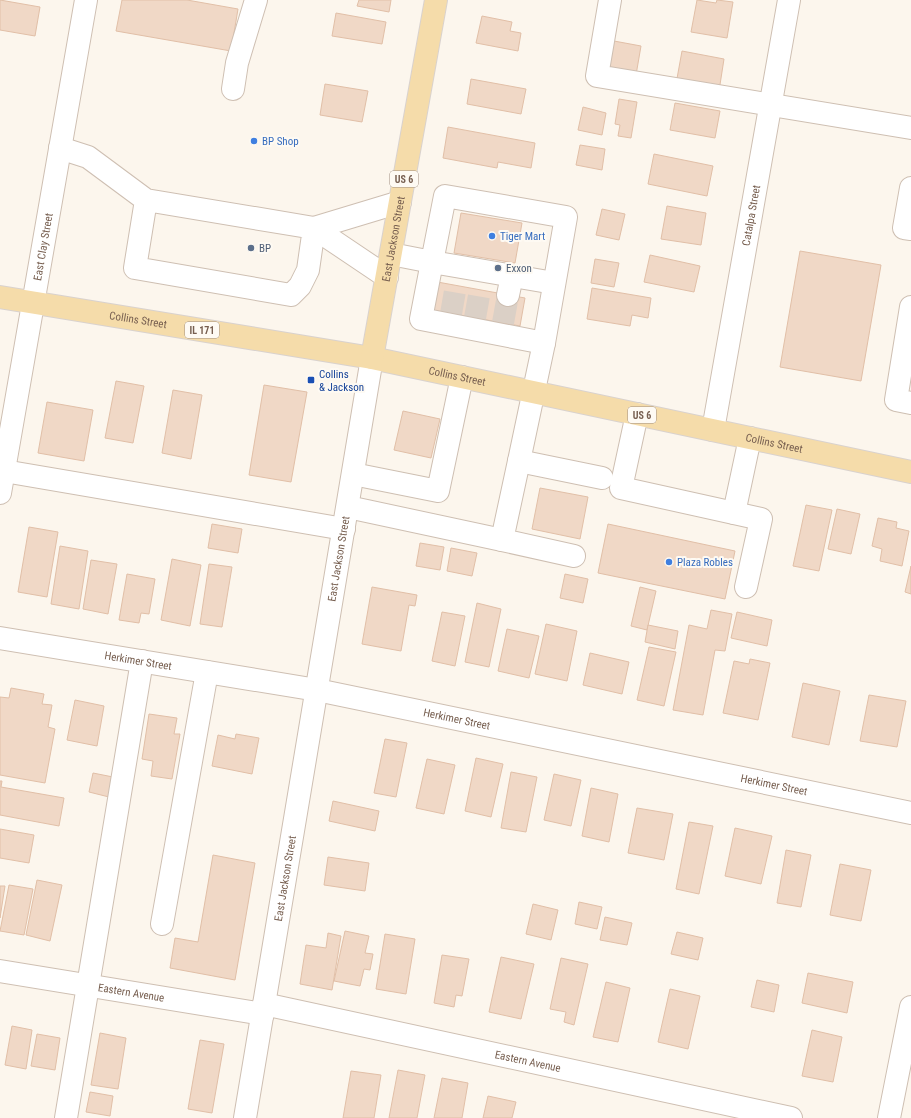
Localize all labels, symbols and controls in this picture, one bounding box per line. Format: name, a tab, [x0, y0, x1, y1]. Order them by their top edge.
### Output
place label: BP Shop	[262, 135, 299, 148]
marker: BP Shop	[249, 136, 259, 146]
road number: US 6	[390, 171, 418, 187]
street label: Catalpa Street	[739, 184, 763, 247]
street label: East Jackson Street	[379, 195, 407, 283]
street label: East Clay Street	[31, 212, 55, 282]
place label: Tiger Mart	[500, 230, 545, 243]
marker: Tiger Mart	[487, 231, 497, 241]
place label: BP	[259, 242, 271, 255]
marker: BP	[246, 243, 256, 253]
place label: Exxon	[506, 262, 532, 275]
marker: Exxon	[493, 263, 503, 273]
street label: Collins Street	[108, 309, 168, 331]
road number: IL 171	[185, 322, 219, 338]
street label: Collins Street	[427, 364, 487, 388]
place label: Collins & Jackson	[319, 368, 364, 394]
marker: Collins & Jackson	[306, 375, 316, 385]
road number: US 6	[628, 407, 656, 423]
street label: Collins Street	[744, 431, 804, 455]
street label: East Jackson Street	[325, 515, 352, 602]
place label: Plaza Robles	[677, 556, 733, 569]
marker: Plaza Robles	[664, 557, 674, 567]
street label: Herkimer Street	[104, 649, 173, 673]
street label: Herkimer Street	[422, 706, 491, 732]
street label: Herkimer Street	[739, 771, 809, 798]
street label: East Jackson Street	[272, 835, 299, 922]
street label: Eastern Avenue	[97, 981, 165, 1004]
street label: Eastern Avenue	[494, 1048, 562, 1075]

